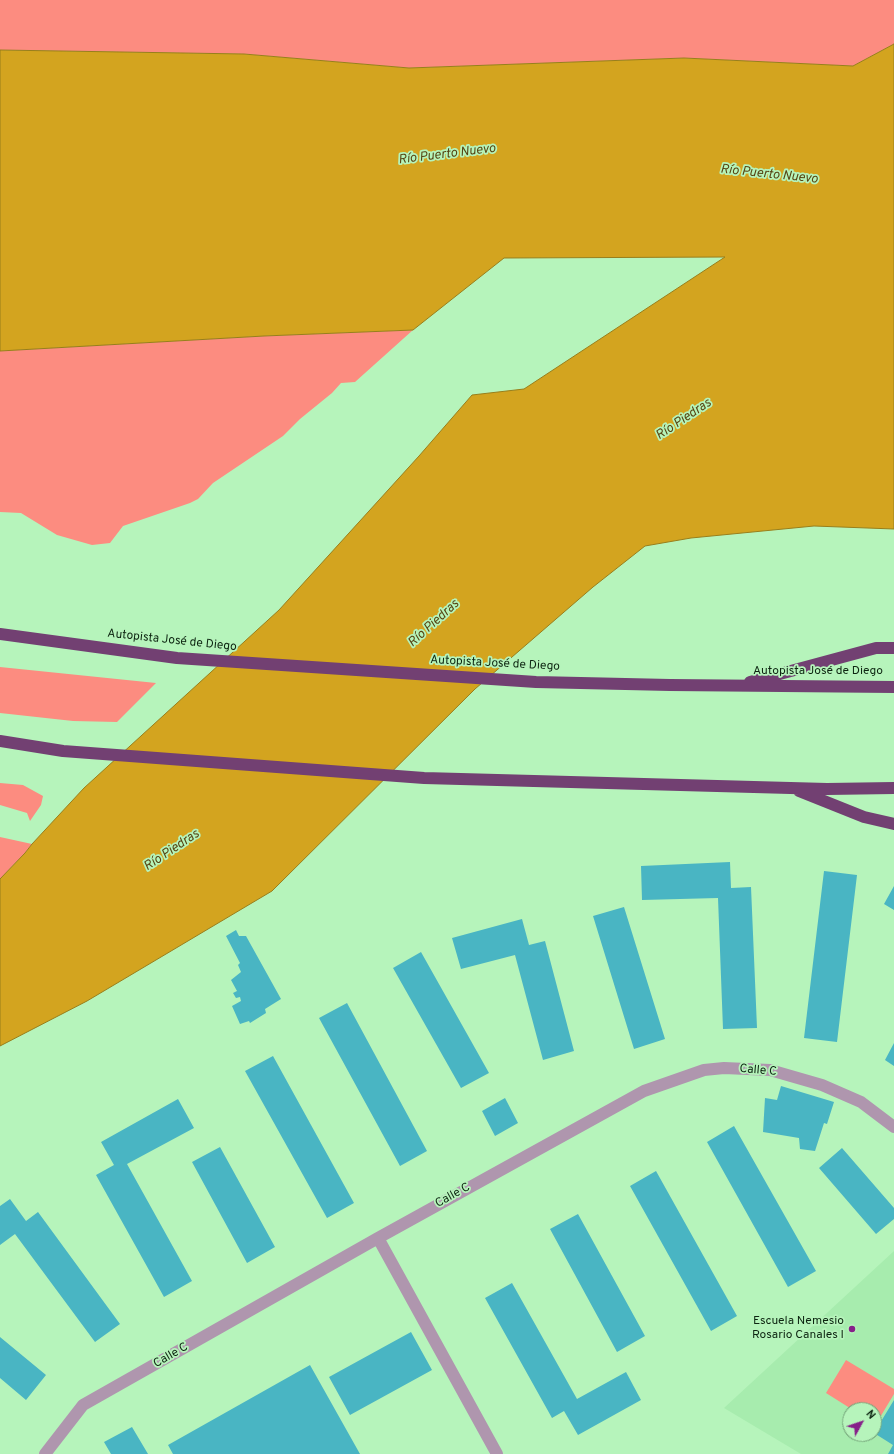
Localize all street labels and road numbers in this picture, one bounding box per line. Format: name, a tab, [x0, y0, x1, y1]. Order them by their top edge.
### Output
street label: Autopista José de Diego	[107, 627, 237, 655]
street label: Autopista José de Diego	[430, 653, 560, 675]
street label: Autopista José de Diego	[753, 665, 883, 679]
street label: Calle C	[739, 1062, 777, 1080]
street label: Calle C	[433, 1181, 473, 1211]
street label: Calle C	[151, 1340, 191, 1372]

